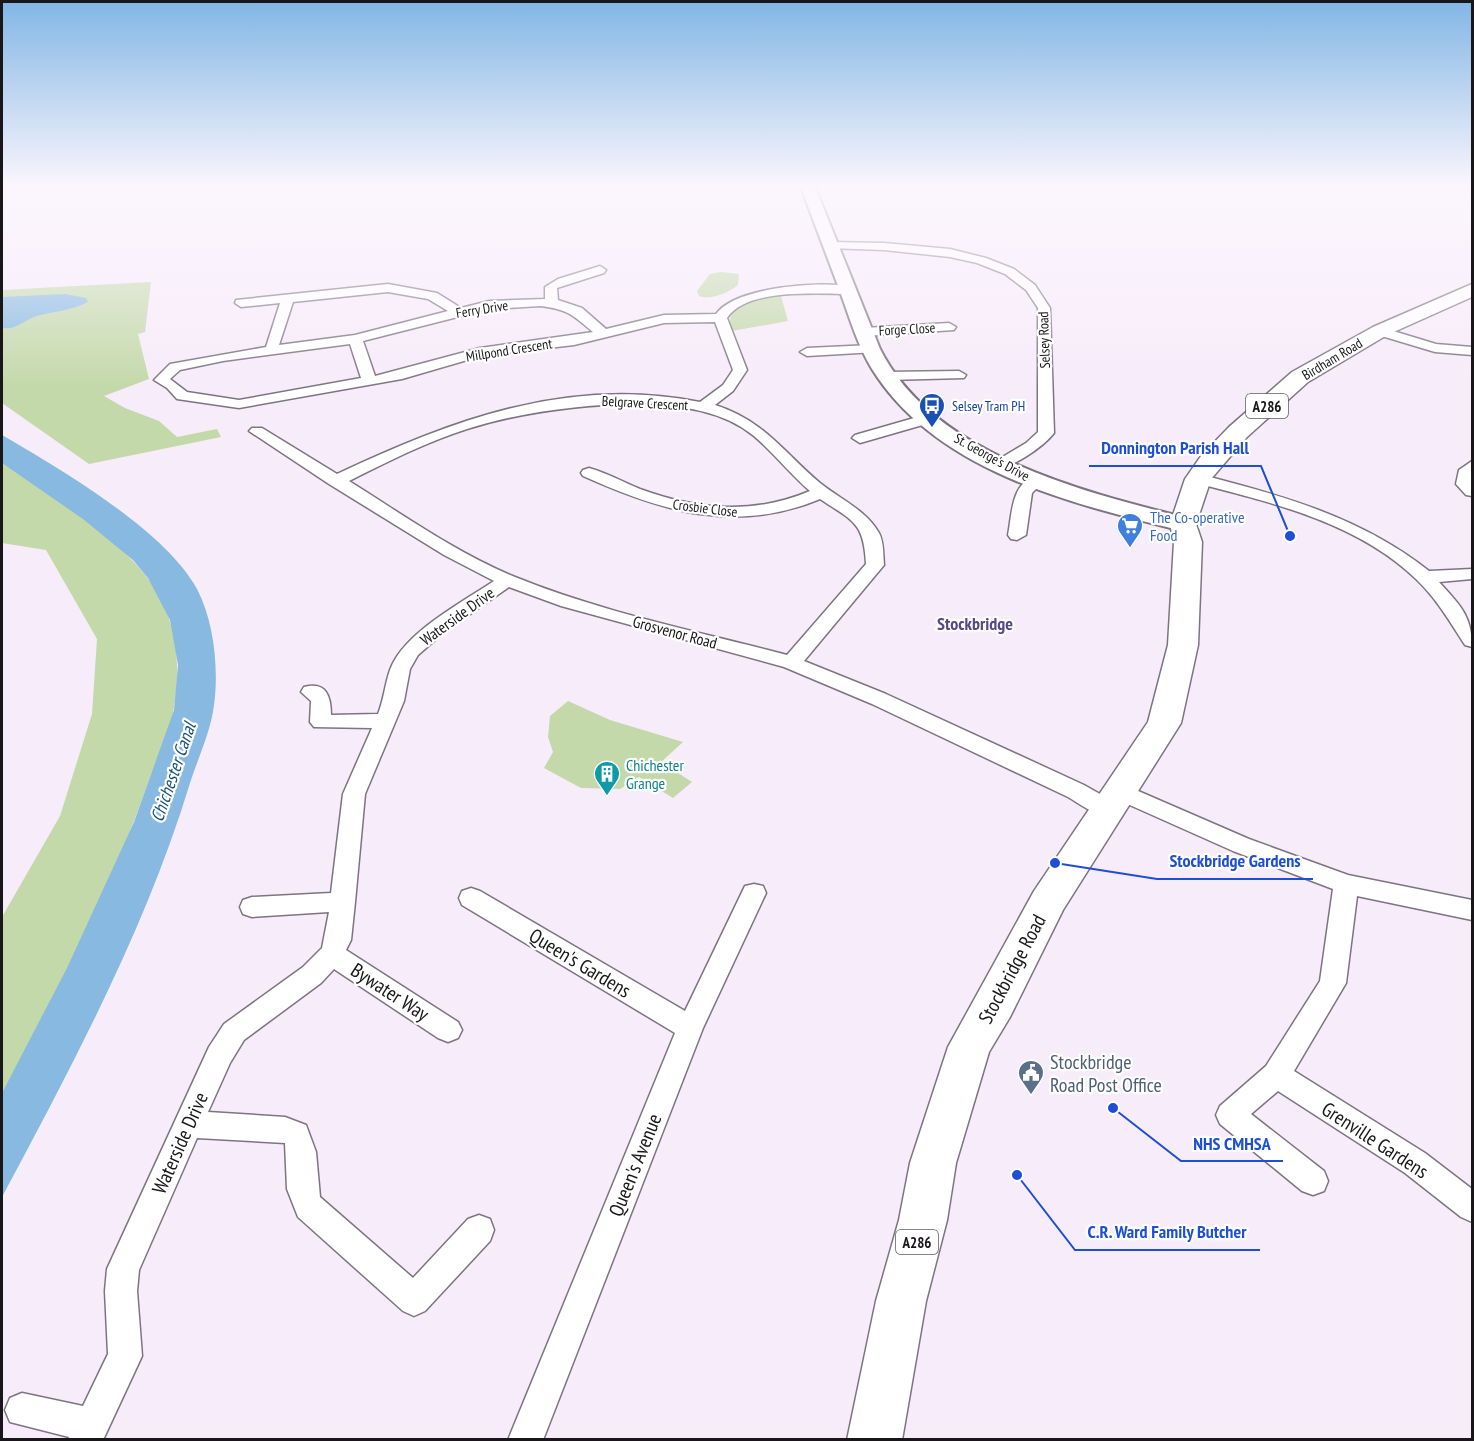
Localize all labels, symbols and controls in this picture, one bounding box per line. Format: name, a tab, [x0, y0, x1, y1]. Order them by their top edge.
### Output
street label: Ferry Drive	[455, 296, 510, 322]
street label: Selsey Road	[1034, 311, 1054, 369]
street label: Forge Close	[878, 319, 936, 339]
street label: Millpond Crescent	[465, 334, 553, 366]
street label: Birdham Road	[1299, 334, 1365, 384]
bus stop icon: Selsey Tram PH	[917, 391, 947, 429]
street label: Belgrave Crescent	[601, 392, 689, 414]
road number: A286	[1246, 394, 1288, 418]
place label: Selsey Tram PH	[952, 397, 1025, 415]
street label: St. George's Drive	[951, 429, 1033, 485]
callout: Donnington Parish Hall	[1089, 430, 1261, 466]
text: Donnington Parish Hall	[1101, 436, 1249, 459]
street label: Crosbie Close	[672, 495, 739, 521]
place label: The Co-operative Food	[1150, 507, 1245, 545]
supermarket icon: The Co-operative Food	[1115, 511, 1145, 549]
street label: Waterside Drive	[416, 582, 498, 650]
street label: Grosvenor Road	[631, 611, 719, 653]
district label: Stockbridge	[937, 612, 1013, 635]
water label: Chichester Canal	[145, 718, 201, 825]
place label: Chichester Grange	[626, 755, 684, 793]
building icon: Chichester Grange	[592, 759, 622, 797]
callout: Stockbridge Gardens	[1157, 843, 1313, 879]
text: Stockbridge Gardens	[1169, 849, 1301, 872]
street label: Stockbridge Road	[972, 910, 1052, 1028]
street label: Queen's Gardens	[524, 922, 636, 1004]
street label: Bywater Way	[346, 957, 434, 1027]
place label: Stockbridge Road Post Office	[1050, 1049, 1162, 1098]
public building icon: Stockbridge Road Post Office	[1016, 1058, 1046, 1096]
street label: Waterside Drive	[146, 1088, 214, 1198]
street label: Grenville Gardens	[1317, 1096, 1433, 1184]
street label: Queen's Avenue	[603, 1110, 667, 1220]
callout: NHS CMHSA	[1181, 1125, 1283, 1161]
text: NHS CMHSA	[1193, 1132, 1272, 1155]
callout: C.R. Ward Family Butcher	[1075, 1214, 1260, 1250]
text: C.R. Ward Family Butcher	[1088, 1220, 1247, 1243]
road number: A286	[896, 1230, 938, 1254]

